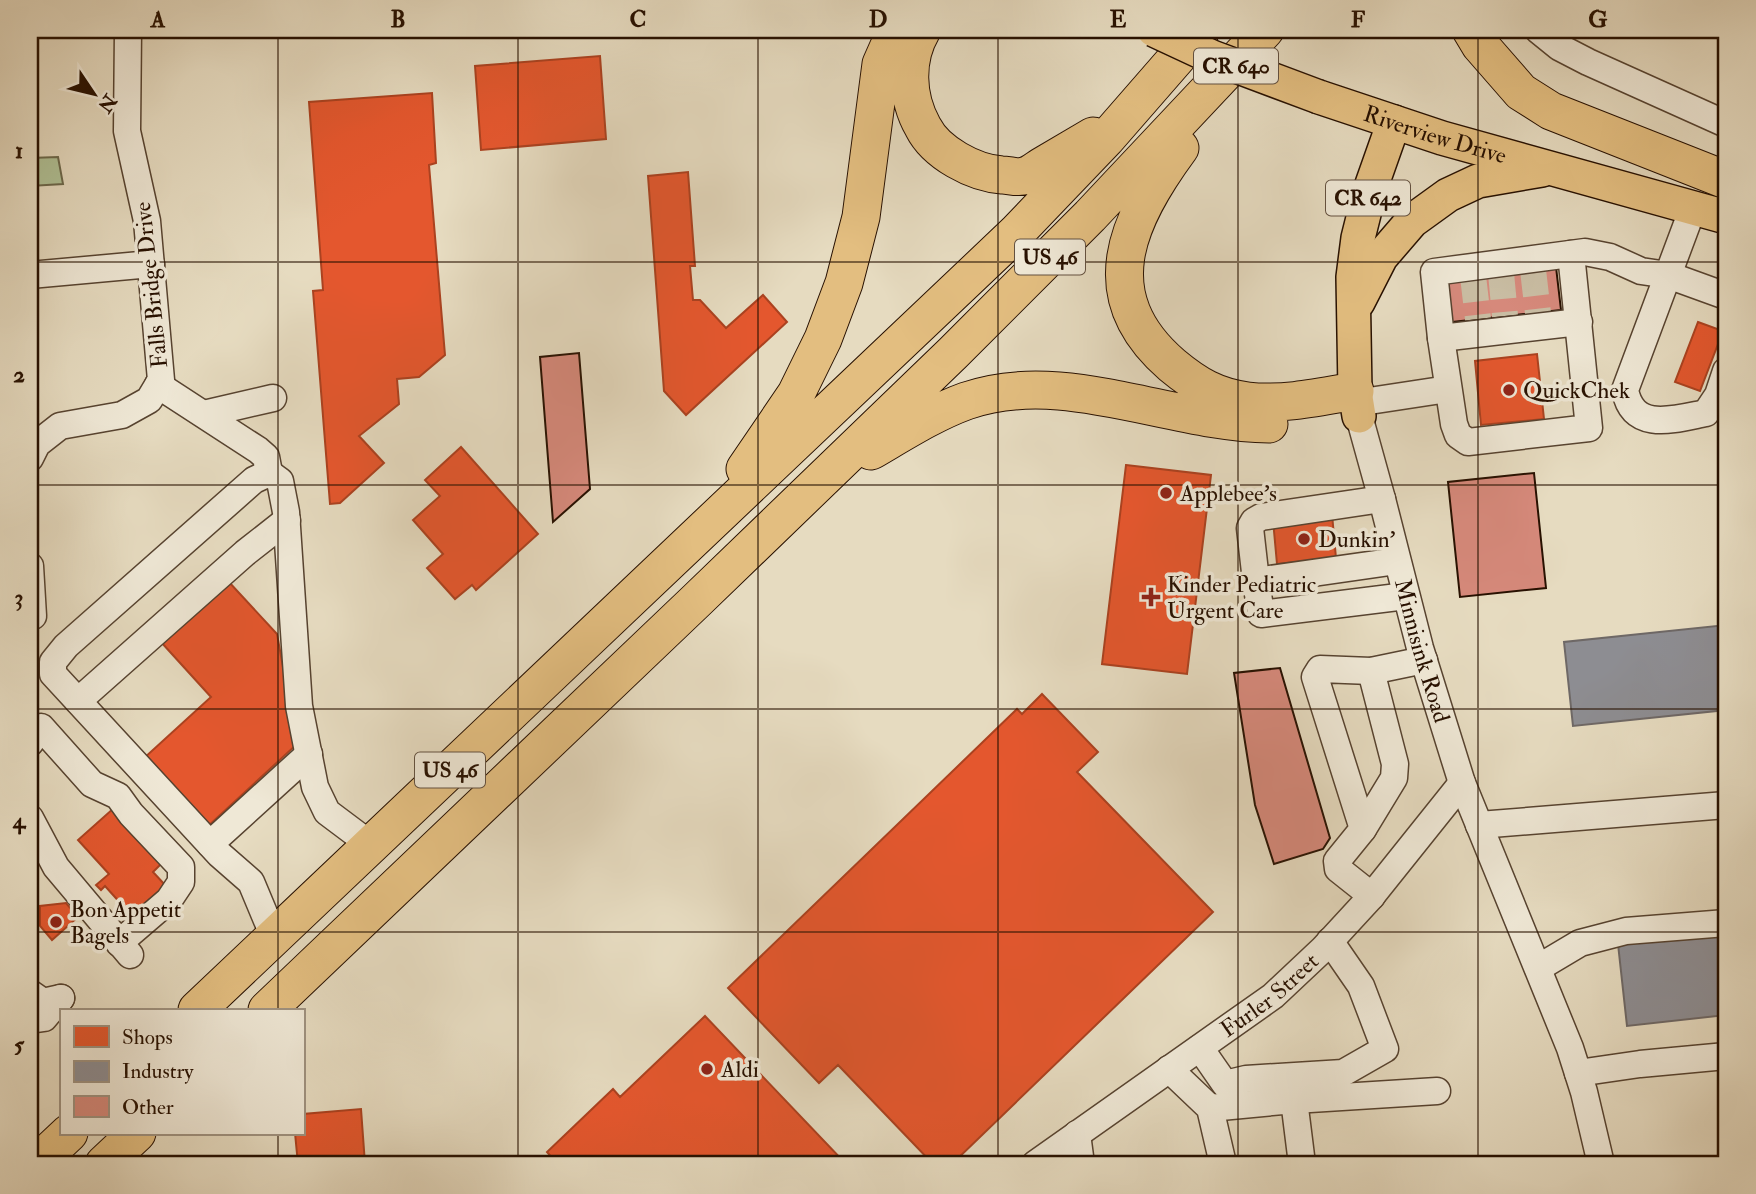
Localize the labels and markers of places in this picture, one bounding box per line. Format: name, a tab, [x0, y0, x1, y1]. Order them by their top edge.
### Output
place label: QuickChek	[1523, 376, 1630, 405]
marker: QuickChek	[1501, 382, 1517, 398]
place label: Applebee's	[1179, 479, 1277, 509]
marker: Applebee's	[1158, 485, 1174, 501]
place label: Dunkin'	[1318, 525, 1395, 554]
marker: Dunkin'	[1296, 531, 1312, 547]
place label: Kinder Pediatric Urgent Care	[1167, 570, 1316, 625]
marker: Kinder Pediatric Urgent Care	[1141, 587, 1161, 607]
place label: Bon Appetit Bagels	[70, 895, 181, 950]
marker: Bon Appetit Bagels	[48, 914, 64, 930]
place label: Aldi	[720, 1055, 759, 1084]
marker: Aldi	[699, 1061, 715, 1077]

